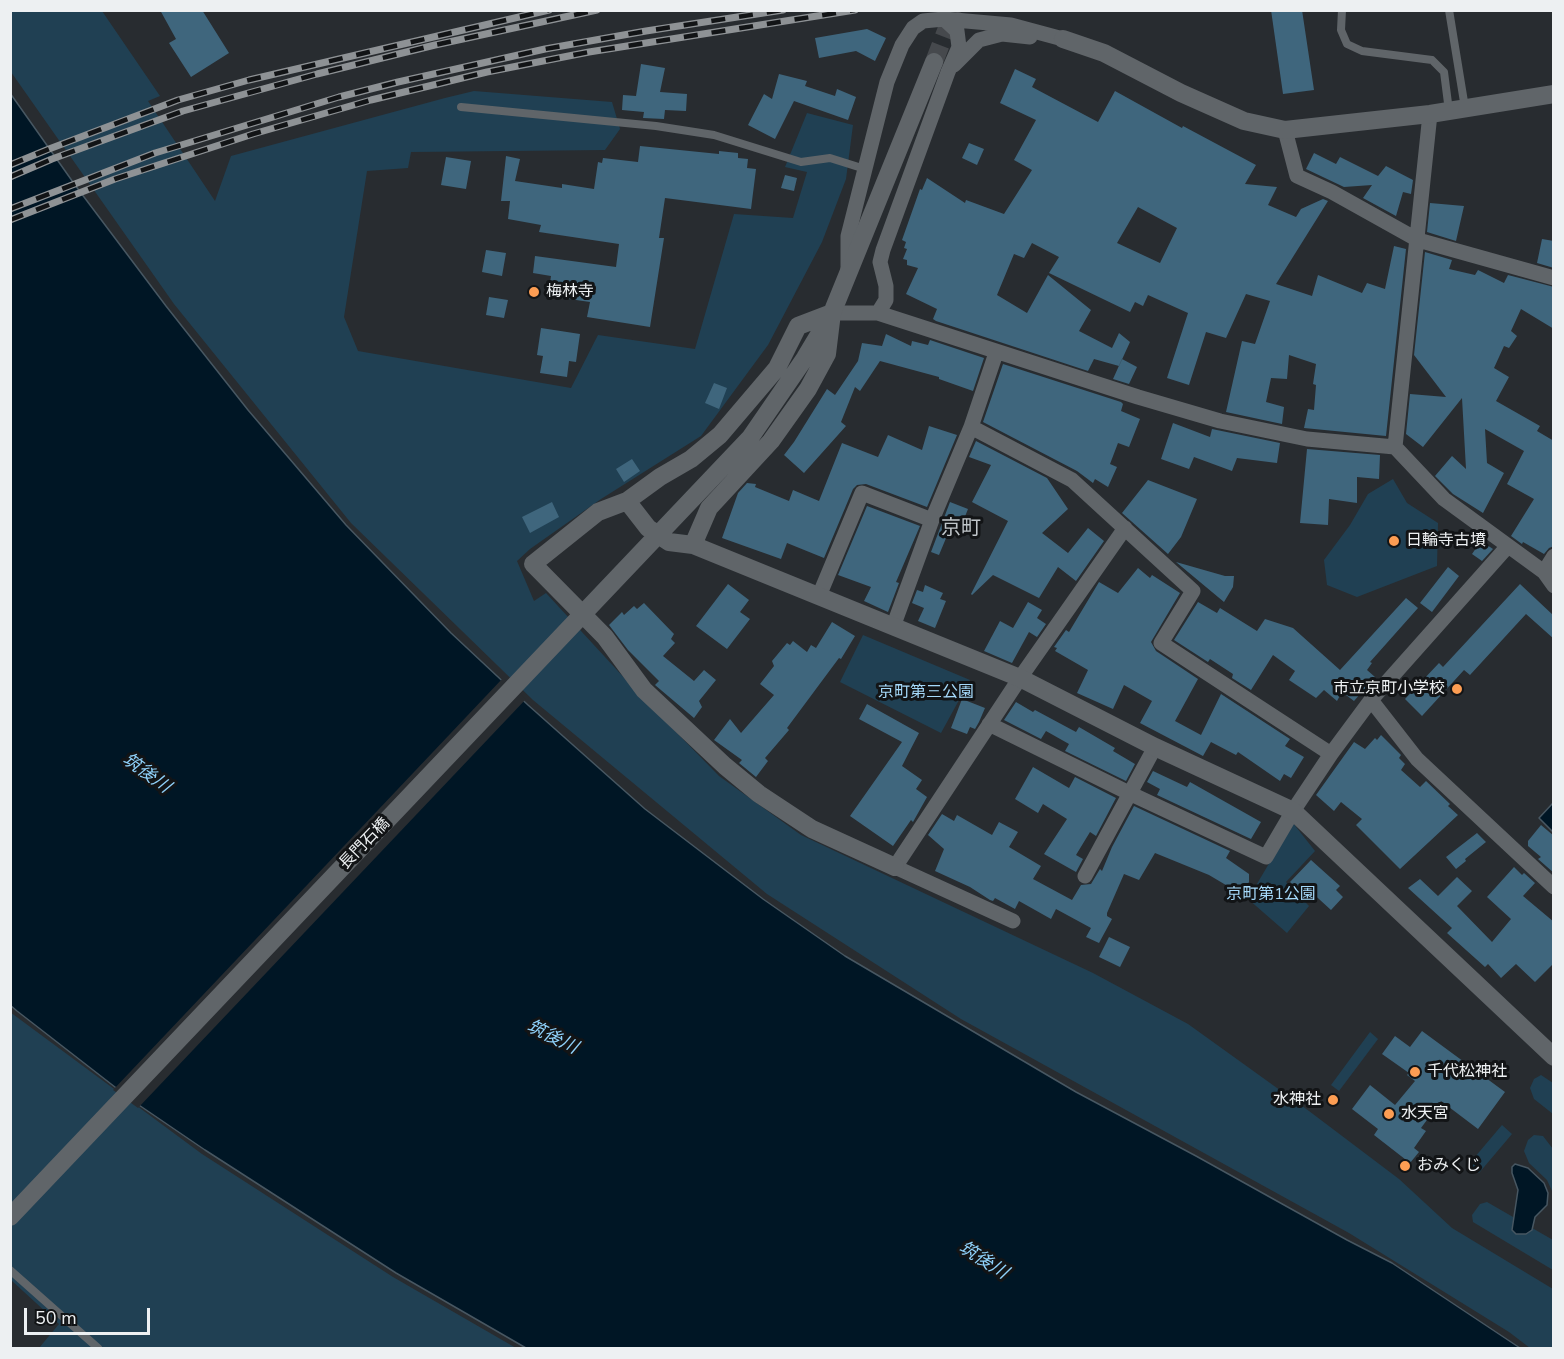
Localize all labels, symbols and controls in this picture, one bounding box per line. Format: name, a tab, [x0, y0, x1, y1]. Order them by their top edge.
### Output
place label: 梅林寺	[546, 282, 594, 302]
marker: 梅林寺	[527, 285, 541, 299]
district label: 京町	[941, 517, 981, 541]
place label: 日輪寺古墳	[1406, 531, 1486, 551]
marker: 日輪寺古墳	[1387, 534, 1401, 548]
place label: 市立京町小学校	[1333, 679, 1445, 699]
marker: 市立京町小学校	[1450, 682, 1464, 696]
park label: 京町第三公園	[878, 683, 974, 703]
water label: 筑後川	[118, 749, 174, 799]
street label: 長門石橋	[336, 814, 394, 874]
park label: 京町第1公園	[1226, 885, 1316, 905]
water label: 筑後川	[523, 1016, 581, 1060]
place label: 千代松神社	[1427, 1062, 1507, 1082]
marker: 千代松神社	[1408, 1065, 1422, 1079]
place label: 水神社	[1273, 1090, 1321, 1110]
marker: 水神社	[1326, 1093, 1340, 1107]
place label: 水天宮	[1401, 1104, 1449, 1124]
marker: 水天宮	[1382, 1107, 1396, 1121]
place label: おみくじ	[1417, 1156, 1481, 1176]
marker: おみくじ	[1398, 1159, 1412, 1173]
water label: 筑後川	[954, 1238, 1012, 1284]
scale bar	[27, 1296, 153, 1334]
text: 50 m	[35, 1306, 77, 1330]

